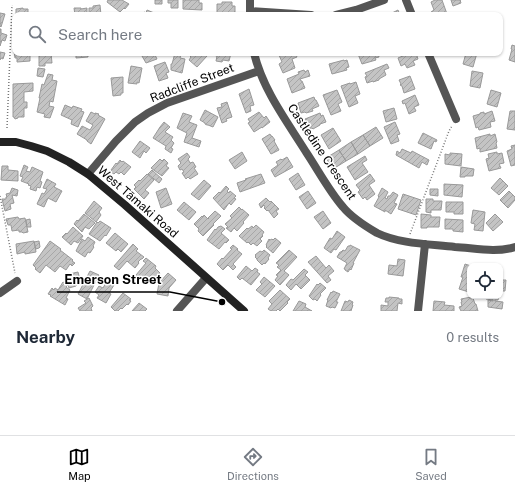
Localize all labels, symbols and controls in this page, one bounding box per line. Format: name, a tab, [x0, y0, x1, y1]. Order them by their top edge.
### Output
search box	[12, 12, 503, 56]
icon: search	[26, 23, 48, 45]
text: Search here	[58, 26, 142, 43]
street label: Radcliffe Street	[148, 60, 236, 105]
street label: Castledine Crescent	[285, 101, 359, 203]
street label: West Tāmaki Road	[95, 163, 181, 241]
map controls	[467, 263, 503, 299]
button: locate	[467, 263, 503, 299]
callout: Emerson Street	[57, 267, 170, 292]
text: Emerson Street	[64, 272, 162, 287]
text: Nearby	[16, 327, 75, 347]
text: 0 results	[446, 330, 499, 345]
tab: Map	[68, 446, 91, 482]
tab: Directions	[227, 446, 279, 482]
tab: Saved	[415, 446, 447, 482]

